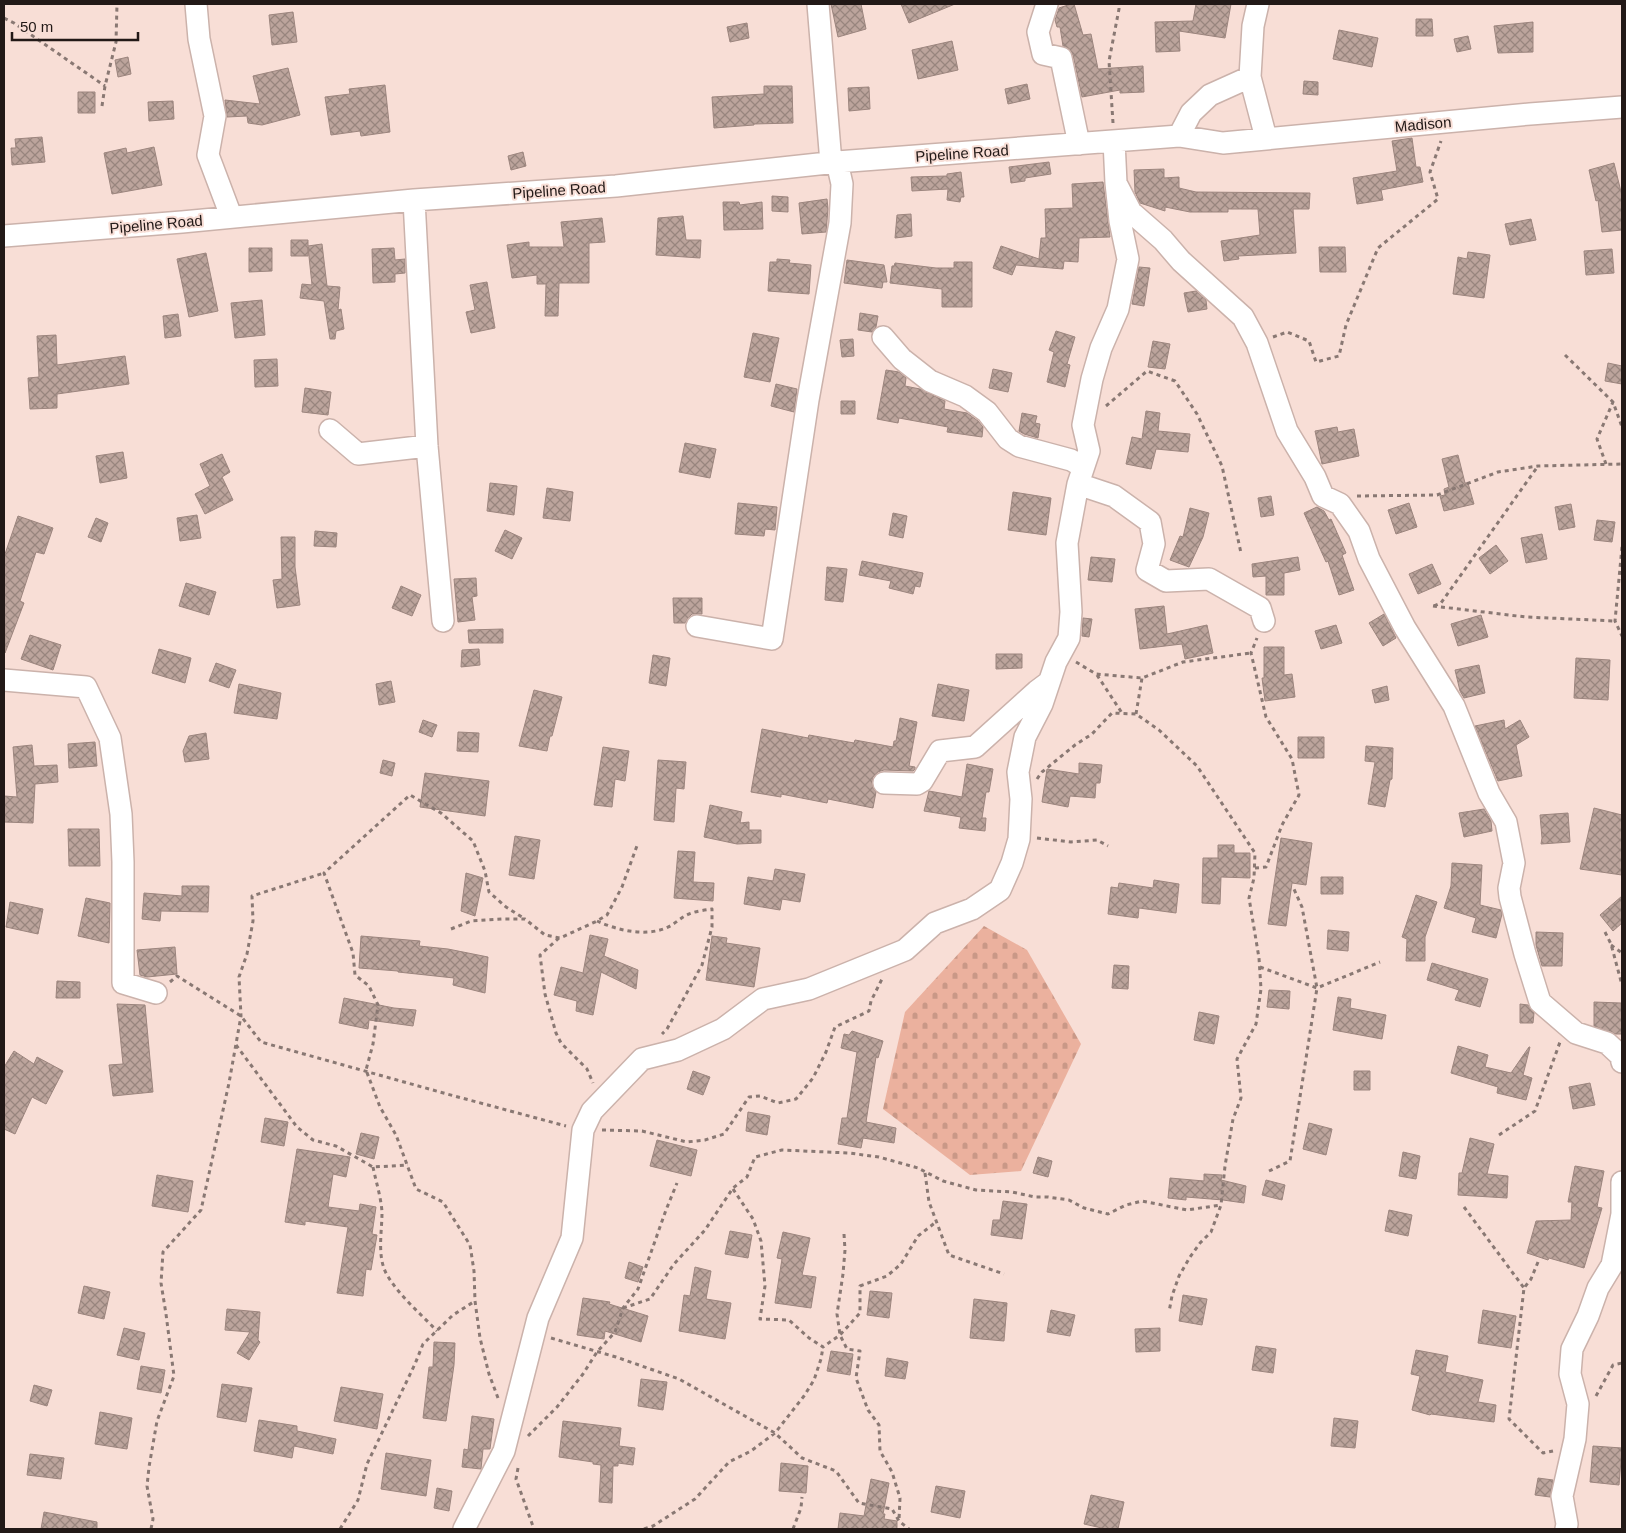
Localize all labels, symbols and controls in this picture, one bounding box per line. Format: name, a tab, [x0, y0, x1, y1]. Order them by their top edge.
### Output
scale bar	[12, 10, 139, 42]
text: 50 m	[20, 18, 53, 35]
street label: Madison	[1394, 113, 1452, 135]
street label: Pipeline Road	[915, 141, 1009, 165]
street label: Pipeline Road	[512, 178, 606, 202]
street label: Pipeline Road	[109, 211, 203, 237]

